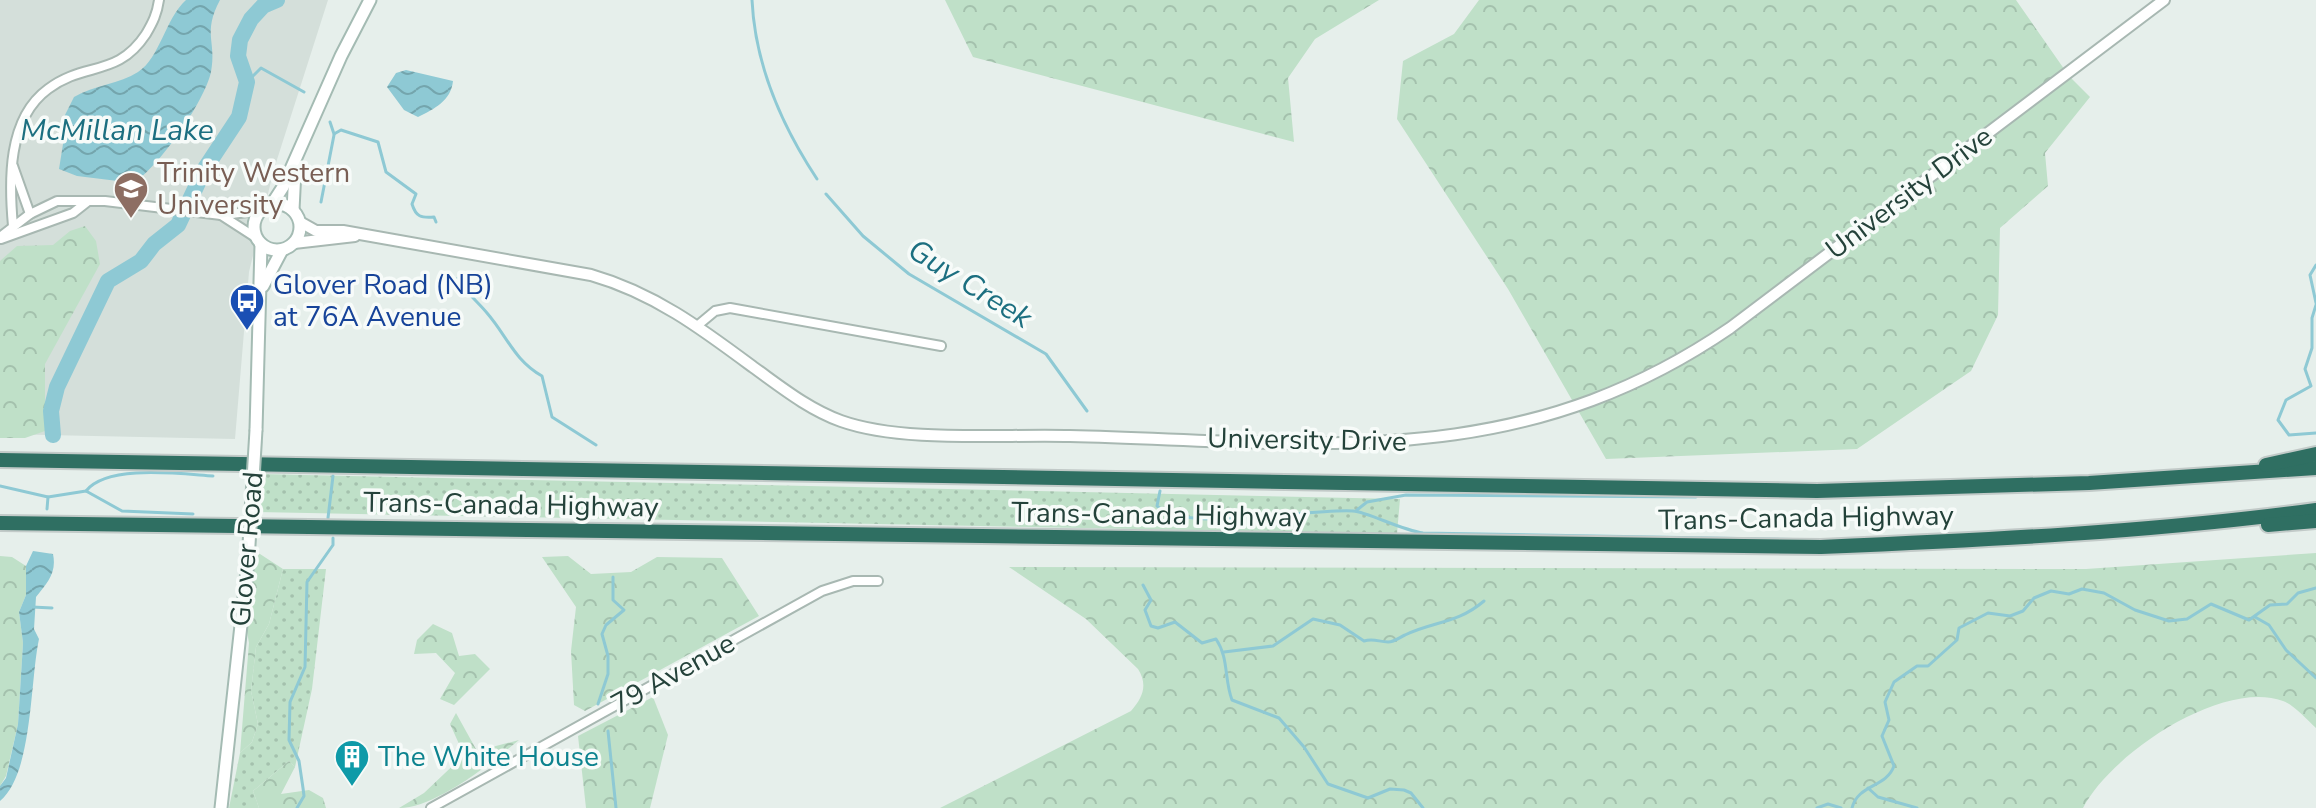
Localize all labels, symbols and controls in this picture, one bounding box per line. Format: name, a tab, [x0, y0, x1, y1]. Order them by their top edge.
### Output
water label: McMillan Lake	[20, 110, 214, 151]
street label: University Drive	[1818, 118, 2000, 268]
place label: Trinity Western University	[157, 154, 350, 224]
school or university icon: Trinity Western University	[112, 170, 150, 220]
water label: Guy Creek	[900, 230, 1041, 339]
place label: Glover Road (NB) at 76A Avenue	[273, 266, 493, 336]
bus stop icon: Glover Road (NB) at 76A Avenue	[228, 282, 266, 332]
street label: University Drive	[1207, 419, 1407, 461]
street label: Glover Road	[221, 470, 273, 628]
street label: Trans-Canada Highway	[363, 483, 660, 527]
street label: Trans-Canada Highway	[1011, 493, 1308, 537]
street label: Trans-Canada Highway	[1658, 496, 1955, 540]
street label: 79 Avenue	[604, 624, 742, 724]
building icon: The White House	[333, 738, 371, 788]
place label: The White House	[378, 738, 599, 776]

